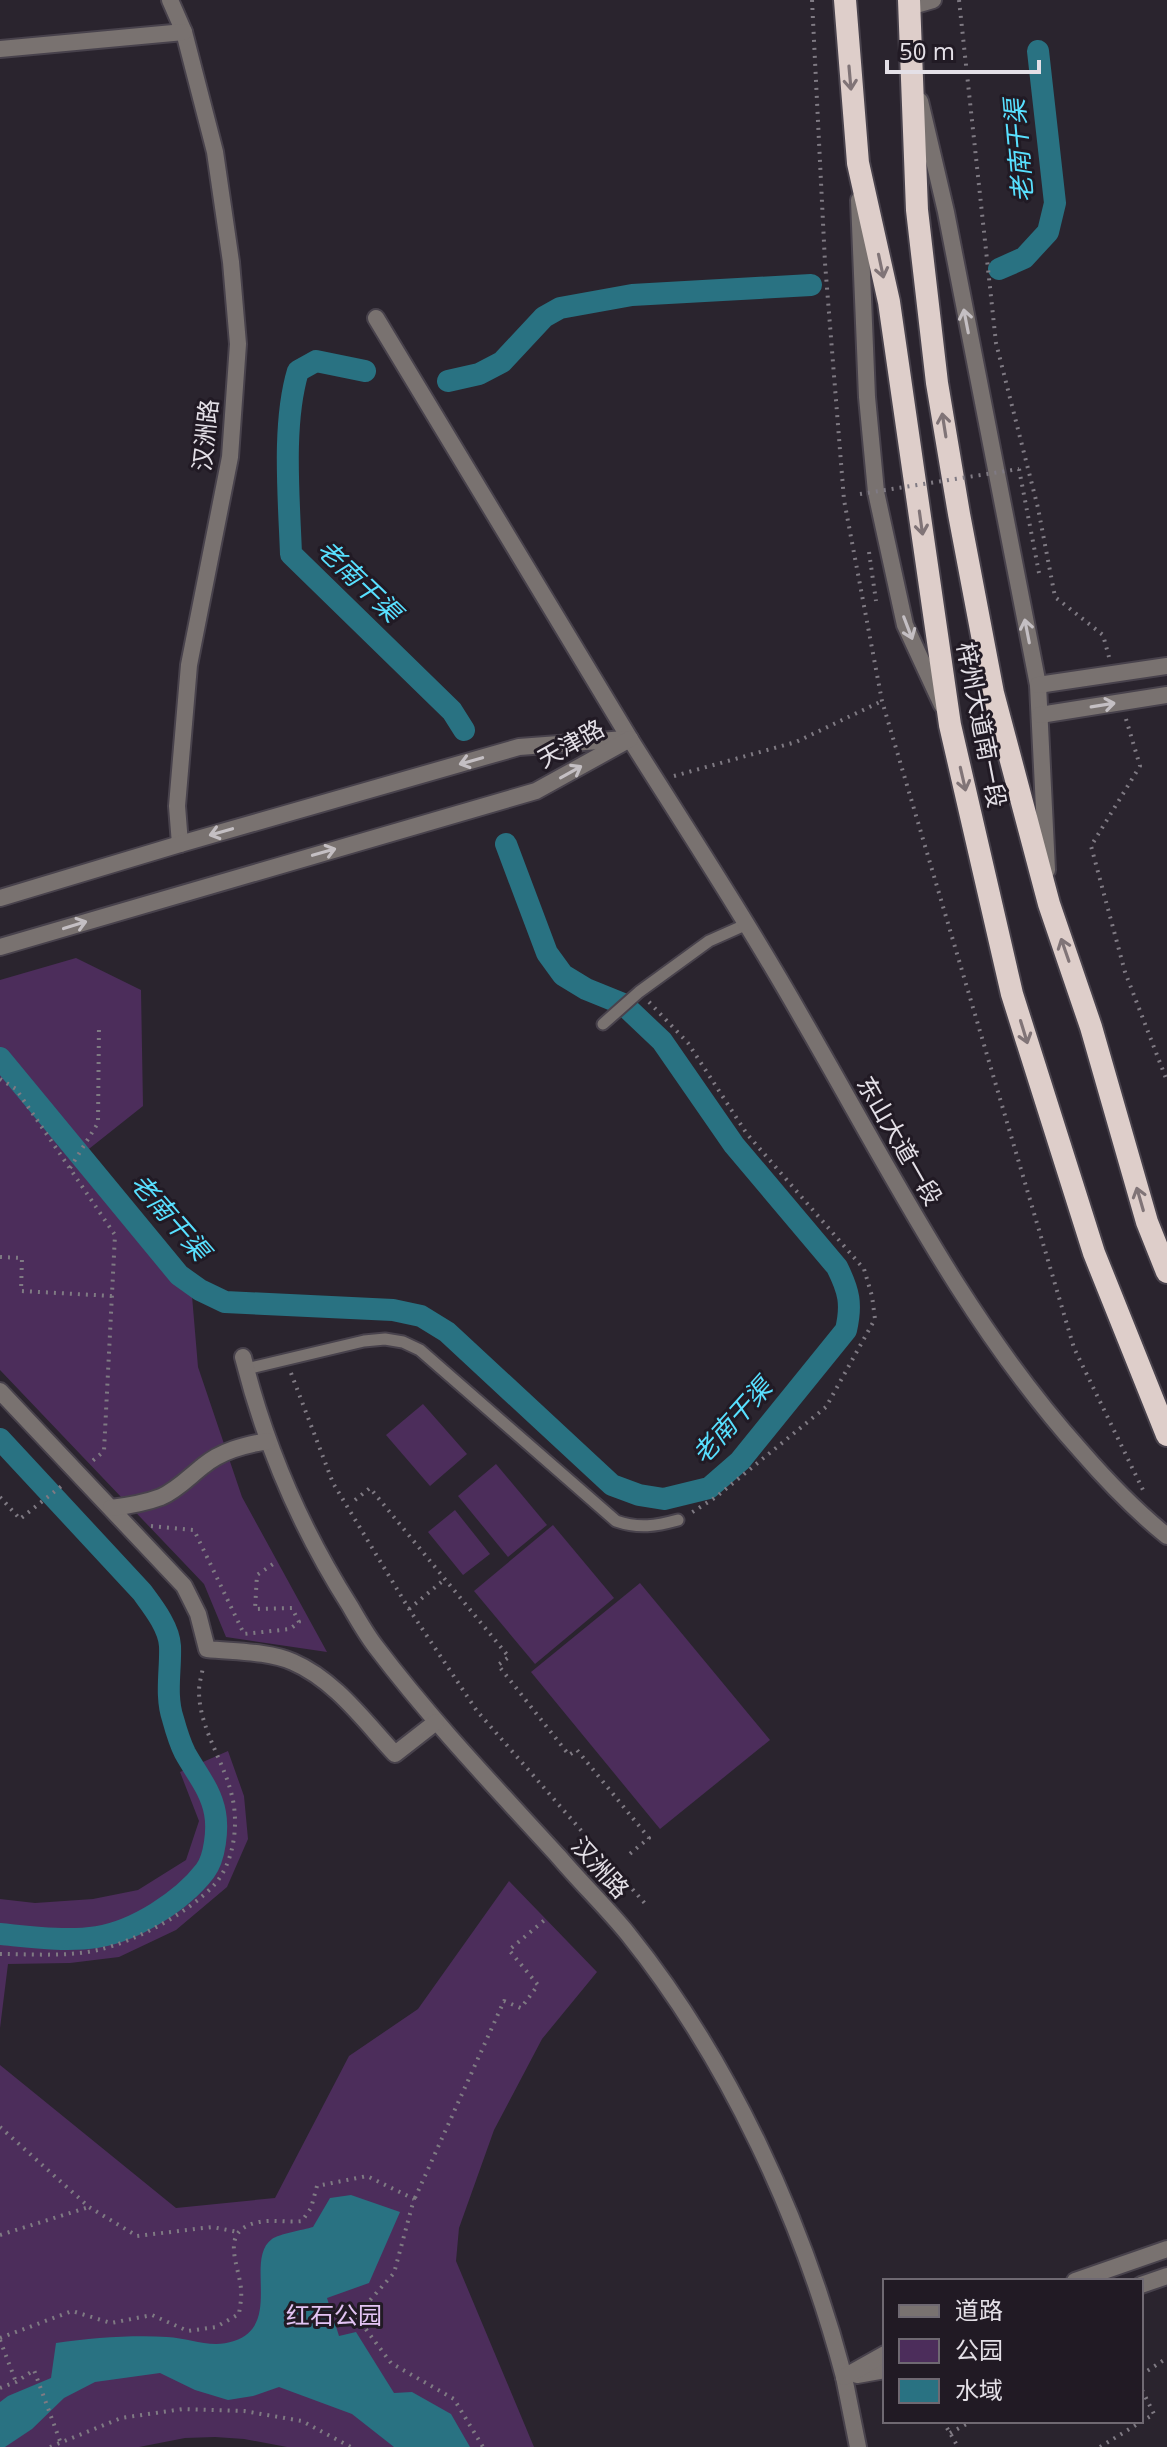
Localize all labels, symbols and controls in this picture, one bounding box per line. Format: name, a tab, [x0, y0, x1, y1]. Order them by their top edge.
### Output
scale bar	[887, 24, 1039, 74]
text: 50 m	[899, 34, 955, 67]
one-way arrow	[843, 64, 858, 91]
water label: 老南干渠	[995, 94, 1040, 204]
one-way arrow	[874, 253, 889, 279]
one-way arrow	[957, 309, 972, 334]
street label: 汉洲路	[184, 397, 225, 472]
one-way arrow	[935, 412, 950, 438]
one-way arrow	[914, 510, 929, 535]
water label: 老南干渠	[310, 531, 412, 632]
one-way arrow	[902, 615, 916, 640]
one-way arrow	[1019, 619, 1034, 644]
street label: 梓州大道南一段	[950, 639, 1015, 810]
one-way arrow	[1090, 697, 1116, 712]
street label: 天津路	[531, 711, 610, 775]
one-way arrow	[458, 754, 484, 769]
one-way arrow	[559, 764, 582, 780]
one-way arrow	[956, 766, 971, 792]
one-way arrow	[208, 825, 234, 840]
one-way arrow	[311, 844, 337, 859]
one-way arrow	[61, 917, 87, 932]
one-way arrow	[1056, 938, 1071, 963]
one-way arrow	[1018, 1019, 1032, 1044]
street label: 东山大道一段	[850, 1070, 951, 1211]
water label: 老南干渠	[123, 1165, 221, 1270]
one-way arrow	[1132, 1186, 1147, 1212]
water label: 老南干渠	[683, 1367, 782, 1471]
street label: 汉洲路	[565, 1829, 637, 1905]
legend	[883, 2279, 1143, 2423]
text: 道路	[955, 2293, 1003, 2326]
park label: 红石公园	[286, 2298, 382, 2331]
text: 公园	[955, 2333, 1003, 2366]
text: 水域	[955, 2373, 1003, 2406]

